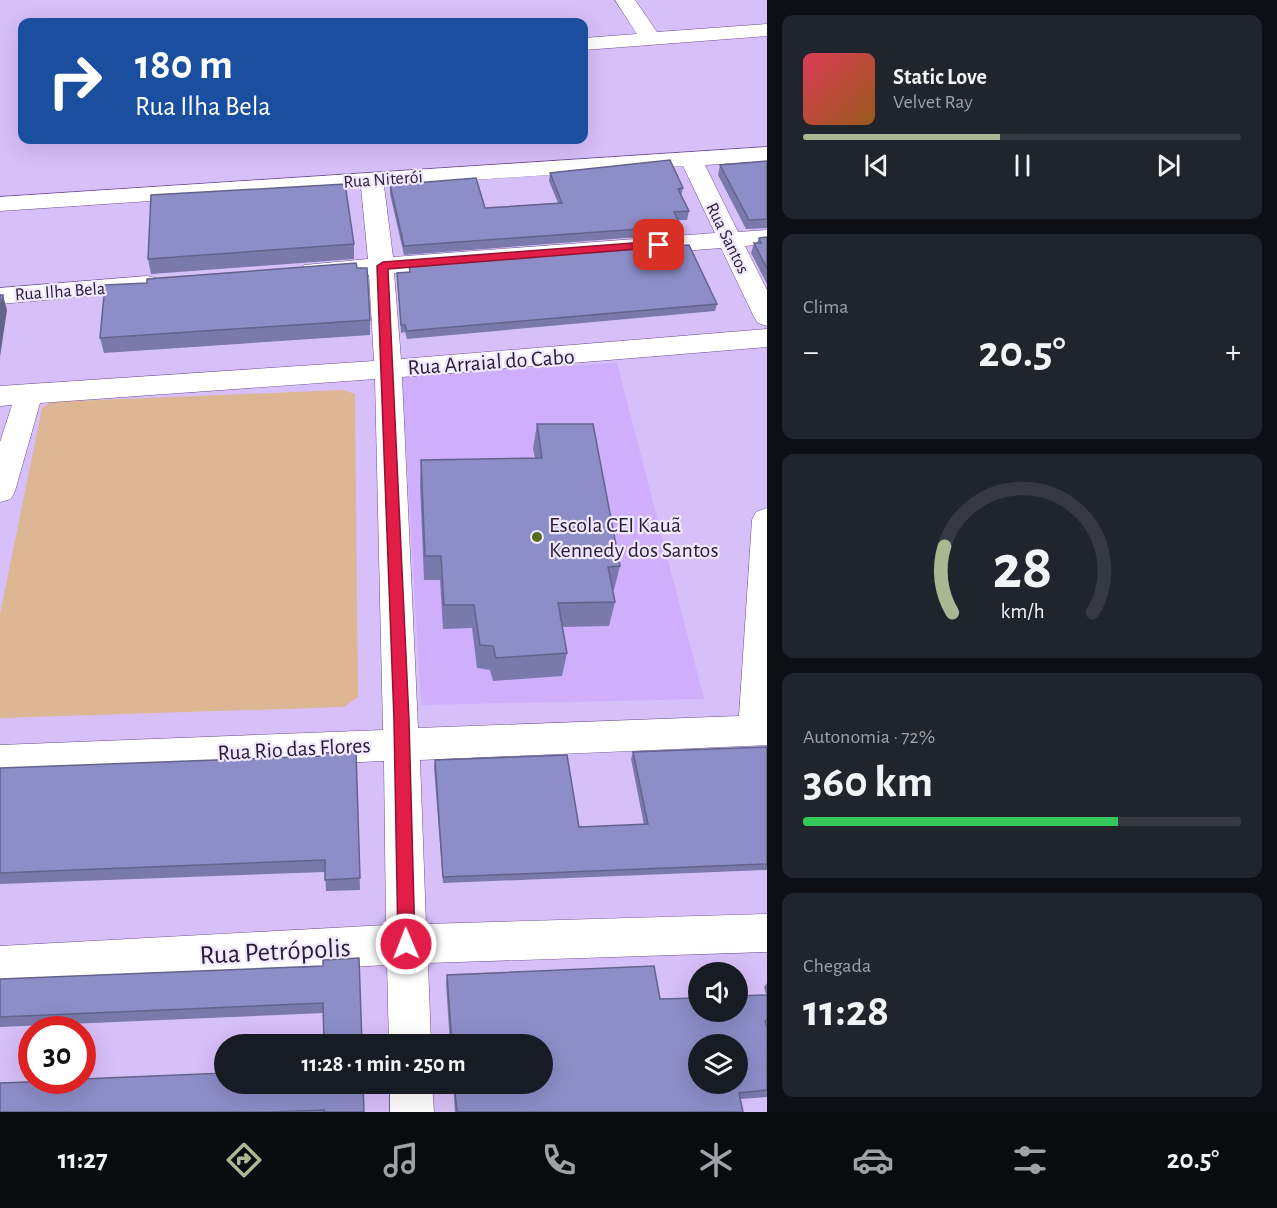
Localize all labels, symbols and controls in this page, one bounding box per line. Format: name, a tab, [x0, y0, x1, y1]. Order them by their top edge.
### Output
icon: right	[36, 42, 114, 120]
text: 180 m	[135, 44, 233, 86]
text: Static Love	[893, 66, 987, 88]
text: Velvet Ray	[893, 92, 973, 112]
text: Rua Ilha Bela	[135, 93, 271, 120]
icon: previous	[860, 149, 893, 182]
icon: pause	[1006, 149, 1039, 182]
icon: next	[1152, 149, 1185, 182]
street label: Rua Niterói	[343, 168, 423, 192]
street label: Rua Santos	[702, 200, 752, 277]
pin	[633, 219, 684, 270]
icon: arrive	[642, 228, 675, 261]
street label: Rua Ilha Bela	[14, 280, 106, 304]
text: Clima	[803, 297, 848, 317]
text: 20.5°	[978, 330, 1066, 375]
text: −	[803, 336, 819, 369]
text: +	[1225, 336, 1241, 369]
street label: Rua Arraial do Cabo	[407, 345, 575, 379]
place label: Escola CEI Kauã Kennedy dos Santos	[549, 514, 719, 561]
marker: Escola CEI Kauã Kennedy dos Santos	[530, 530, 544, 544]
text: 28	[992, 537, 1052, 599]
text: km/h	[1000, 601, 1044, 622]
text: Autonomia · 72%	[803, 727, 935, 747]
street label: Rua Rio das Flores	[217, 734, 371, 764]
text: 360 km	[803, 760, 933, 805]
position arrow	[374, 912, 438, 976]
street label: Rua Petrópolis	[199, 934, 351, 969]
text: Chegada	[803, 956, 871, 976]
map controls	[688, 962, 748, 1094]
button: sound	[688, 962, 748, 1022]
text: 11:28	[803, 989, 889, 1034]
speed limit sign: 30	[18, 1016, 96, 1094]
button: layers	[688, 1034, 748, 1094]
text: 11:28 · 1 min · 250 m	[301, 1053, 466, 1075]
icon: directions	[223, 1139, 265, 1181]
icon: music	[380, 1139, 422, 1181]
icon: phone	[538, 1139, 580, 1181]
icon: climate	[695, 1139, 737, 1181]
icon: car	[852, 1139, 894, 1181]
icon: filters	[1009, 1139, 1051, 1181]
text: 11:27	[58, 1146, 108, 1173]
text: 20.5°	[1167, 1146, 1219, 1173]

